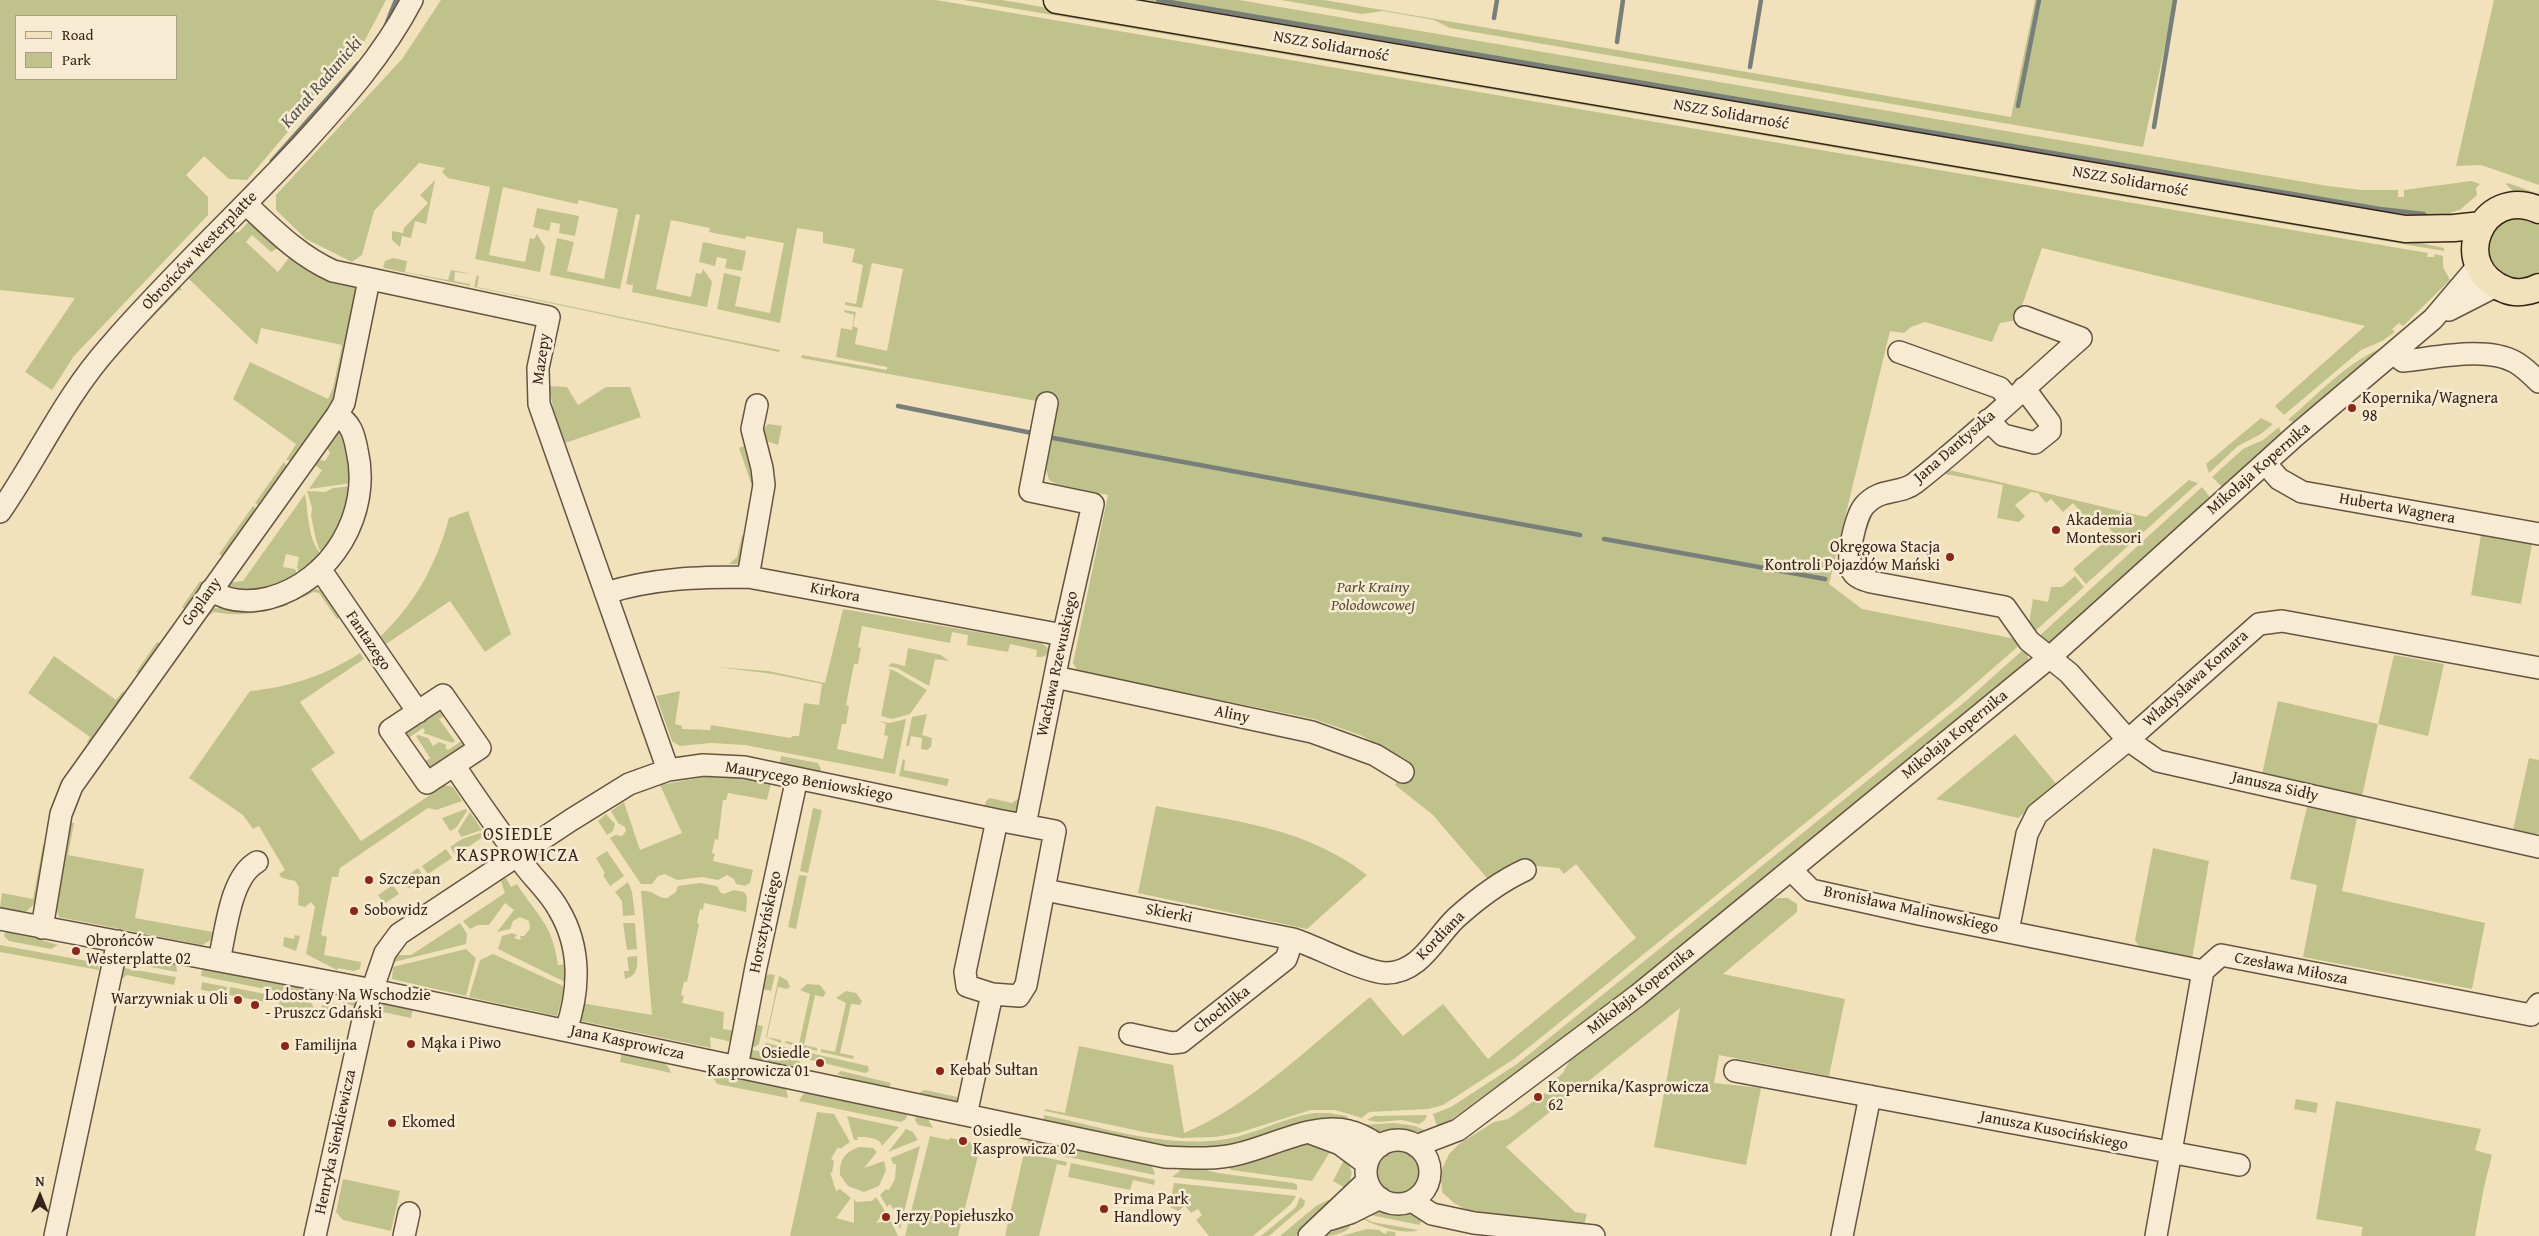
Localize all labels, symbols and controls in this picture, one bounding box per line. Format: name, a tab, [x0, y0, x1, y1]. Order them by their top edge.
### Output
legend	[15, 15, 178, 80]
text: Road	[62, 24, 93, 45]
street label: NSZZ Solidarność	[1272, 27, 1390, 67]
water label: Kanał Radunicki	[277, 33, 367, 133]
text: Park	[62, 49, 91, 70]
street label: NSZZ Solidarność	[1672, 95, 1790, 135]
street label: NSZZ Solidarność	[2071, 162, 2189, 202]
street label: Obrońców Westerplatte	[138, 188, 262, 314]
street label: Mazepy	[529, 332, 555, 386]
place label: Kopernika/Wagnera 98	[2362, 389, 2498, 427]
marker: Kopernika/Wagnera 98	[2346, 402, 2358, 414]
street label: Jana Dantyszka	[1910, 406, 2000, 488]
street label: Mikołaja Kopernika	[2203, 419, 2315, 519]
street label: Huberta Wagnera	[2338, 489, 2456, 529]
place label: Akademia Montessori	[2066, 511, 2141, 549]
marker: Akademia Montessori	[2050, 524, 2062, 536]
place label: Okręgowa Stacja Kontroli Pojazdów Mański	[1765, 538, 1940, 576]
marker: Okręgowa Stacja Kontroli Pojazdów Mański	[1944, 551, 1956, 563]
street label: Goplany	[178, 574, 226, 630]
park label: Park Krainy Polodowcowej	[1331, 578, 1415, 616]
street label: Kirkora	[808, 579, 862, 607]
street label: Wacława Rzewuskiego	[1033, 590, 1083, 738]
street label: Fantazego	[341, 608, 395, 674]
street label: Władysława Komara	[2139, 627, 2253, 731]
street label: Mikołaja Kopernika	[1898, 686, 2012, 784]
street label: Aliny	[1213, 702, 1251, 728]
street label: Maurycego Beniowskiego	[724, 758, 894, 806]
street label: Janusza Sidły	[2230, 768, 2320, 806]
district label: OSIEDLE KASPROWICZA	[455, 824, 581, 866]
street label: Horsztyńskiego	[746, 869, 786, 975]
place label: Szczepan	[379, 870, 441, 890]
marker: Szczepan	[363, 874, 375, 886]
street label: Bronisława Malinowskiego	[1822, 882, 2000, 938]
street label: Skierki	[1144, 900, 1194, 928]
place label: Sobowidz	[364, 901, 428, 921]
marker: Sobowidz	[348, 905, 360, 917]
street label: Kordiana	[1413, 907, 1469, 965]
place label: Obrońców Westerplatte 02	[86, 932, 191, 970]
street label: Mikołaja Kopernika	[1584, 943, 1698, 1039]
marker: Obrońców Westerplatte 02	[70, 945, 82, 957]
street label: Czesława Miłosza	[2233, 949, 2349, 989]
street label: Chochlika	[1190, 982, 1254, 1038]
place label: Lodostany Na Wschodzie - Pruszcz Gdański	[265, 986, 431, 1024]
place label: Warzywniak u Oli	[111, 990, 228, 1010]
marker: Warzywniak u Oli	[232, 994, 244, 1006]
marker: Lodostany Na Wschodzie - Pruszcz Gdański	[249, 999, 261, 1011]
street label: Jana Kasprowicza	[568, 1022, 686, 1064]
place label: Mąka i Piwo	[421, 1034, 501, 1054]
place label: Familijna	[295, 1036, 357, 1056]
marker: Mąka i Piwo	[405, 1038, 417, 1050]
marker: Familijna	[279, 1040, 291, 1052]
place label: Osiedle Kasprowicza 01	[707, 1044, 810, 1082]
marker: Osiedle Kasprowicza 01	[814, 1057, 826, 1069]
place label: Kebab Sułtan	[950, 1061, 1038, 1081]
marker: Kebab Sułtan	[934, 1065, 946, 1077]
street label: Henryka Sienkiewicza	[311, 1068, 361, 1216]
place label: Kopernika/Kasprowicza 62	[1548, 1078, 1709, 1116]
marker: Kopernika/Kasprowicza 62	[1532, 1091, 1544, 1103]
street label: Janusza Kusocińskiego	[1978, 1107, 2130, 1155]
place label: Ekomed	[402, 1113, 455, 1133]
marker: Ekomed	[386, 1117, 398, 1129]
place label: Osiedle Kasprowicza 02	[973, 1122, 1076, 1160]
marker: Osiedle Kasprowicza 02	[957, 1135, 969, 1147]
north arrow	[15, 1171, 65, 1221]
text: N	[35, 1171, 45, 1191]
place label: Prima Park Handlowy	[1114, 1190, 1189, 1228]
marker: Prima Park Handlowy	[1098, 1203, 1110, 1215]
place label: Jerzy Popiełuszko	[896, 1207, 1014, 1227]
marker: Jerzy Popiełuszko	[880, 1211, 892, 1223]

